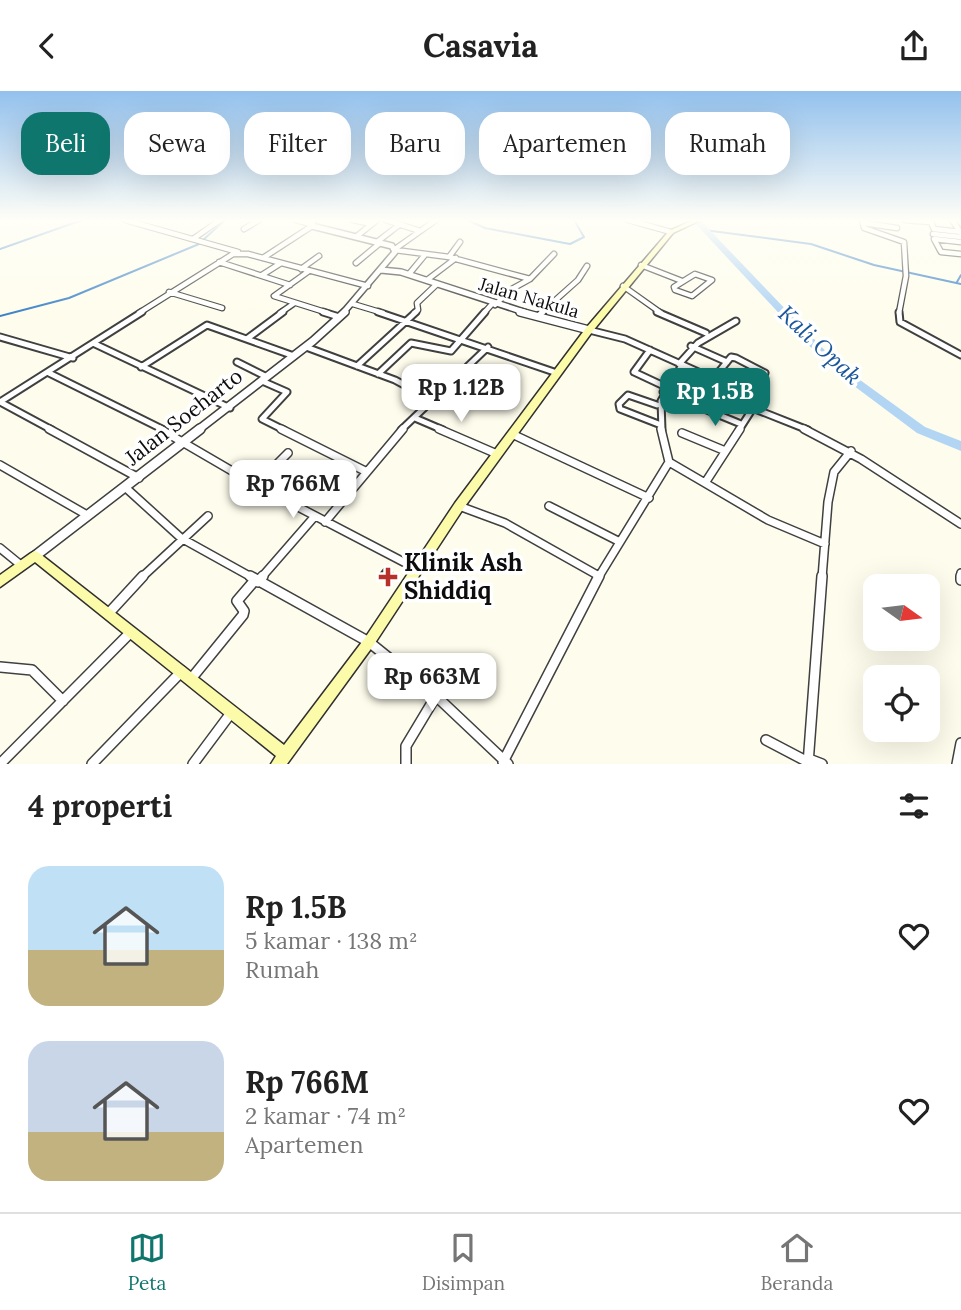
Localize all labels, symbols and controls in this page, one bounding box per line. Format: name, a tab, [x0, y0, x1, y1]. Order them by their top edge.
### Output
text: Casavia	[423, 25, 538, 66]
icon: back	[28, 27, 66, 65]
icon: share	[895, 27, 933, 65]
chip: Beli	[21, 112, 110, 175]
chip: Sewa	[124, 112, 230, 175]
chip: Filter	[244, 112, 351, 175]
chip: Baru	[365, 112, 465, 175]
chip: Apartemen	[479, 112, 651, 175]
chip: Rumah	[665, 112, 790, 175]
street label: Jalan Nakula	[475, 272, 582, 323]
water label: Kali Opak	[773, 299, 868, 391]
street label: Jalan Soeharto	[119, 362, 248, 472]
pin: Rp 1.12B	[389, 365, 533, 424]
pin: Rp 1.5B	[650, 369, 780, 428]
text: Rp 1.12B	[417, 372, 505, 401]
text: Rp 1.5B	[676, 376, 754, 405]
pin: Rp 766M	[228, 461, 358, 520]
text: Rp 766M	[245, 468, 341, 497]
place label: Klinik Ash Shiddiq	[404, 547, 523, 606]
marker: Klinik Ash Shiddiq	[378, 567, 398, 587]
north arrow	[863, 574, 940, 651]
map controls	[863, 574, 940, 742]
pin: Rp 663M	[367, 653, 497, 713]
text: Rp 663M	[383, 661, 481, 690]
button: locate	[863, 665, 940, 742]
text: 4 properti	[28, 787, 172, 825]
icon: filters	[895, 787, 933, 825]
text: Rp 1.5B	[245, 888, 347, 926]
icon: home	[84, 894, 168, 978]
icon: heart	[895, 917, 933, 955]
text: 5 kamar · 138 m²	[245, 926, 418, 955]
text: Rumah	[245, 955, 319, 984]
text: Rp 766M	[245, 1063, 369, 1101]
icon: home	[84, 1069, 168, 1153]
icon: heart	[895, 1092, 933, 1130]
text: 2 kamar · 74 m²	[245, 1101, 406, 1130]
text: Apartemen	[245, 1130, 363, 1159]
tab: Peta	[128, 1229, 166, 1295]
tab: Disimpan	[422, 1229, 505, 1295]
tab: Beranda	[761, 1229, 833, 1295]

